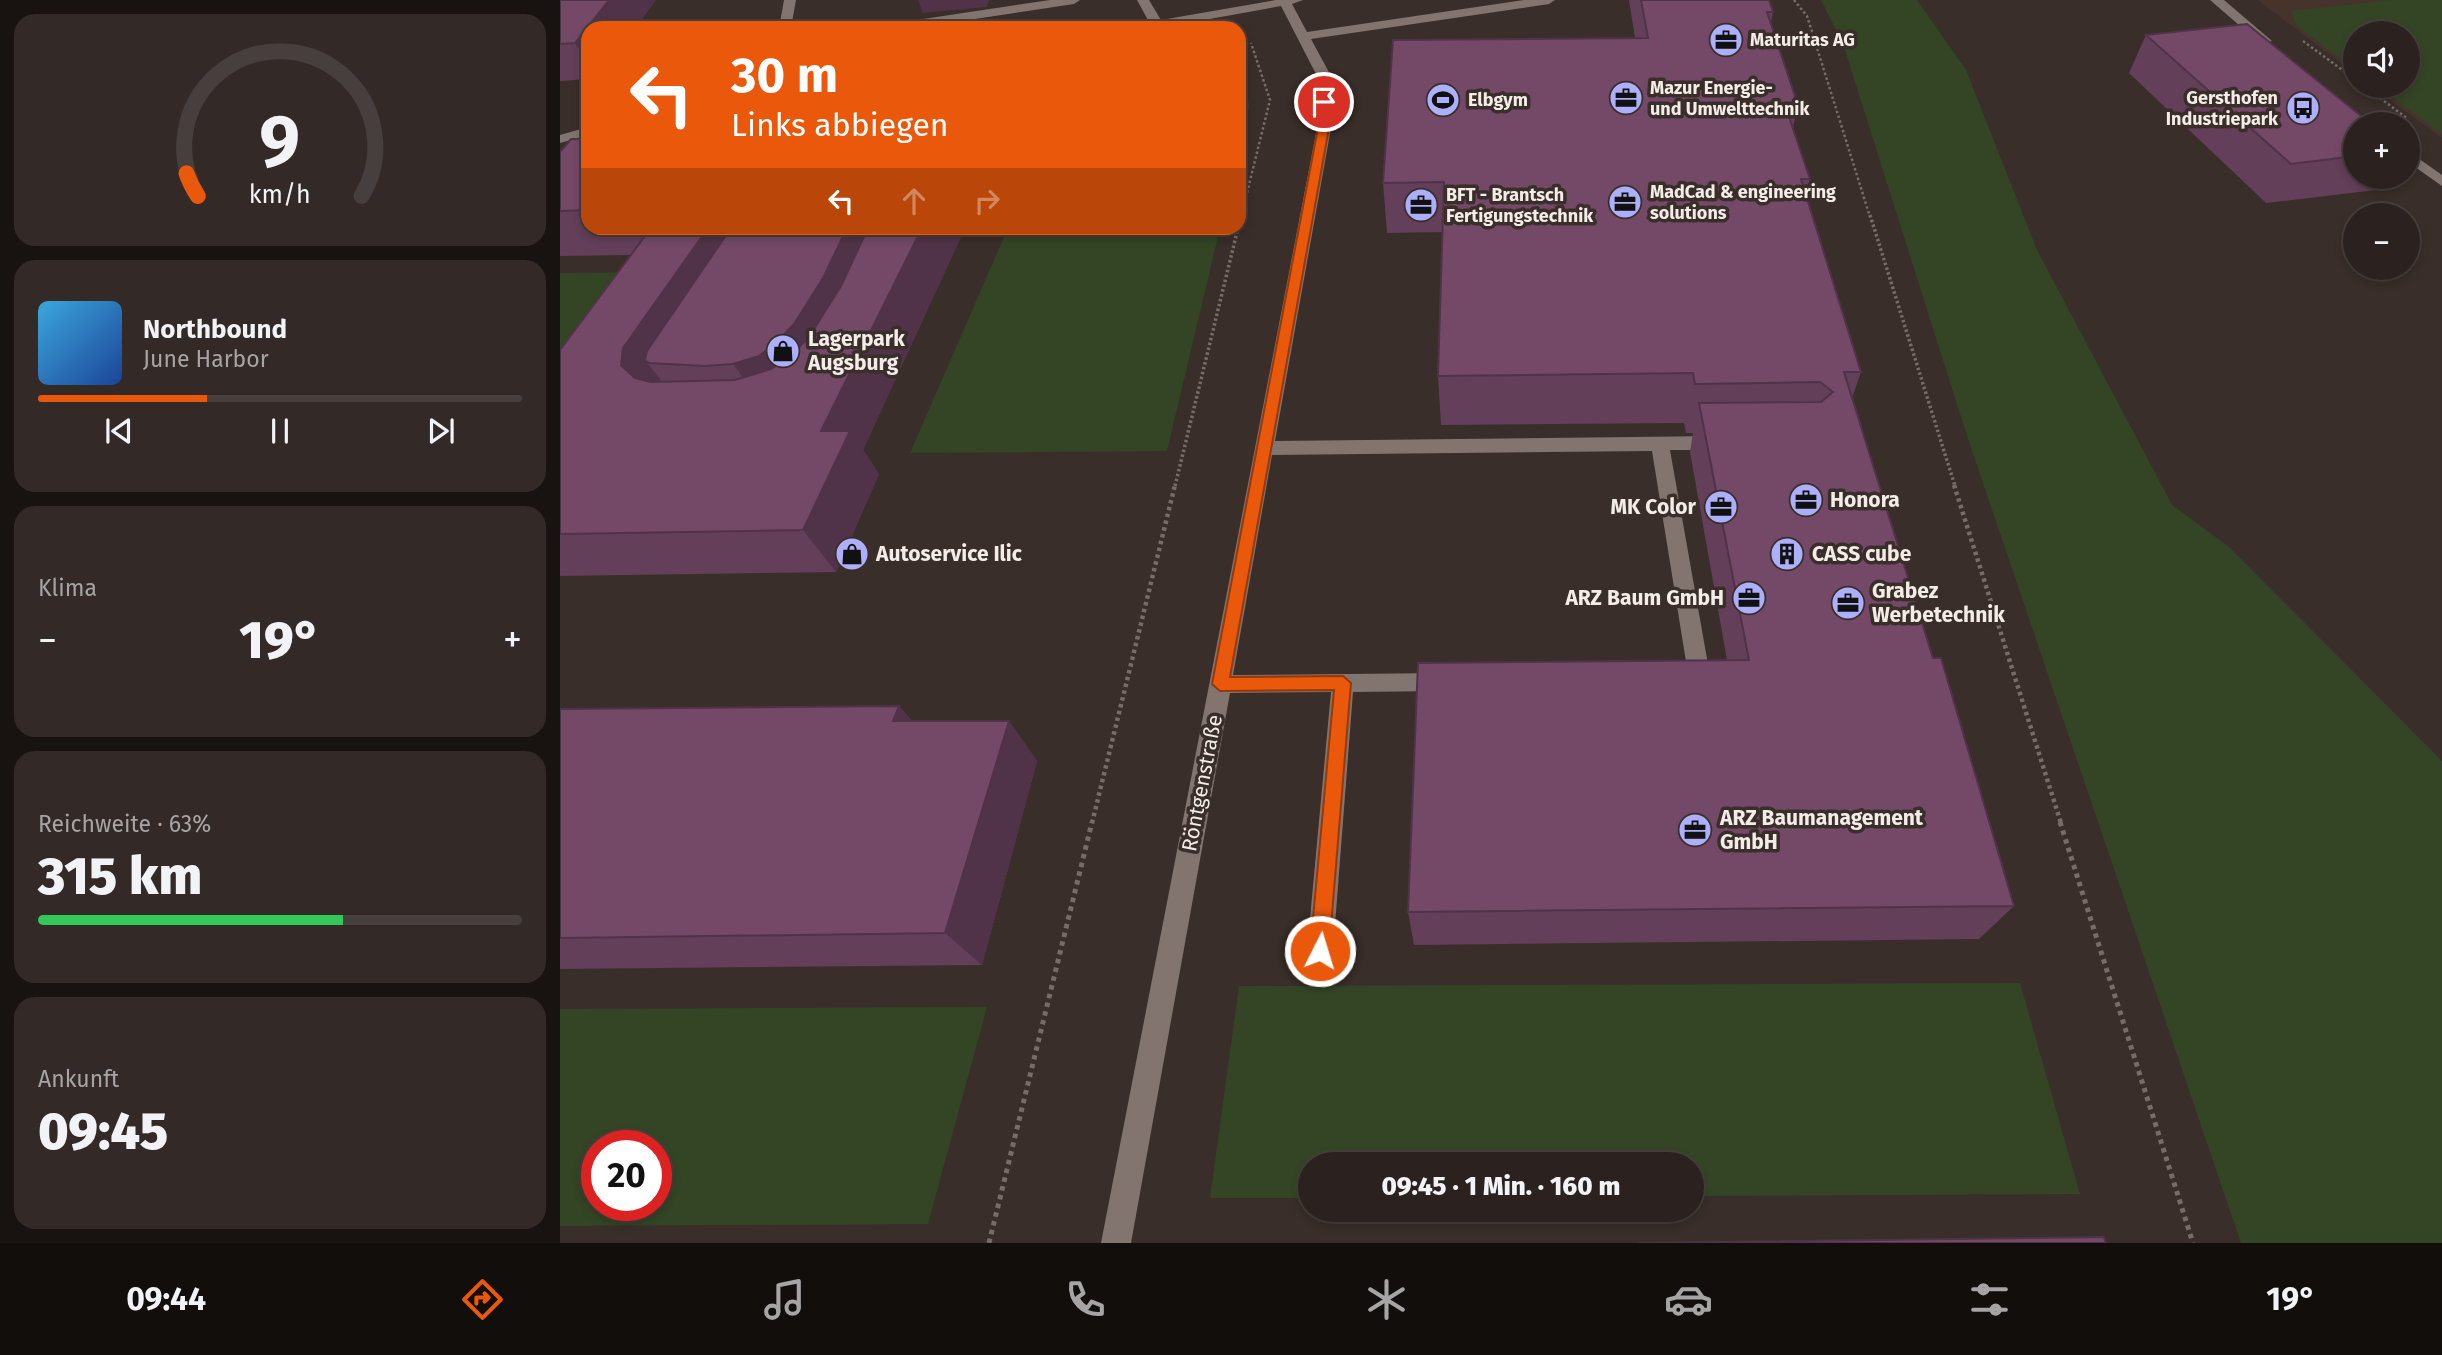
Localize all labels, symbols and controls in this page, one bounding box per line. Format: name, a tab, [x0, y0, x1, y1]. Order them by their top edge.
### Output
office icon: Maturitas AG	[1707, 21, 1745, 59]
map controls	[2343, 21, 2420, 280]
button: sound	[2343, 21, 2420, 98]
place label: Maturitas AG	[1750, 29, 1855, 51]
text: 30 m	[731, 46, 838, 105]
icon: left	[616, 49, 707, 140]
pin	[1294, 72, 1354, 132]
place label: Mazur Energie- und Umwelttechnik	[1650, 77, 1810, 120]
office icon: Mazur Energie- und Umwelttechnik	[1607, 79, 1645, 117]
sports icon: Elbgym	[1424, 81, 1462, 119]
icon: arrive	[1305, 83, 1343, 121]
place label: Gersthofen Industriepark	[2166, 87, 2279, 130]
place label: Elbgym	[1468, 89, 1528, 111]
bus stop icon: Gersthofen Industriepark	[2284, 89, 2322, 127]
text: 9	[260, 98, 300, 185]
text: Links abbiegen	[731, 106, 949, 144]
button: +	[2343, 112, 2420, 189]
text: km/h	[249, 180, 311, 210]
place label: MadCad & engineering solutions	[1650, 181, 1836, 224]
icon: left	[822, 182, 860, 220]
icon: ahead	[895, 182, 933, 220]
icon: right	[968, 182, 1006, 220]
office icon: MadCad & engineering solutions	[1606, 183, 1644, 221]
place label: BFT - Brantsch Fertigungstechnik	[1446, 184, 1594, 227]
office icon: BFT - Brantsch Fertigungstechnik	[1402, 186, 1440, 224]
button: −	[2343, 203, 2420, 280]
text: Northbound	[143, 314, 287, 345]
place label: Lagerpark Augsburg	[807, 326, 905, 376]
shop icon: Lagerpark Augsburg	[764, 332, 802, 370]
text: June Harbor	[143, 345, 269, 373]
icon: previous	[100, 412, 138, 450]
icon: pause	[261, 412, 299, 450]
icon: next	[422, 412, 460, 450]
office icon: Honora	[1787, 481, 1825, 519]
place label: Honora	[1830, 487, 1900, 513]
office icon: MK Color	[1702, 488, 1740, 526]
place label: MK Color	[1610, 494, 1697, 520]
shop icon: Autoservice Ilic	[833, 535, 871, 573]
building icon: CASS cube	[1768, 535, 1806, 573]
place label: Autoservice Ilic	[875, 541, 1022, 567]
place label: CASS cube	[1812, 541, 1912, 567]
text: Klima	[38, 574, 97, 602]
place label: Grabez Werbetechnik	[1872, 578, 2005, 628]
office icon: ARZ Baum GmbH	[1730, 579, 1768, 617]
office icon: Grabez Werbetechnik	[1829, 584, 1867, 622]
place label: ARZ Baum GmbH	[1564, 585, 1724, 611]
text: 19°	[239, 609, 321, 672]
text: −	[38, 617, 57, 663]
text: +	[503, 617, 522, 663]
street label: Röntgenstraße	[1176, 712, 1228, 854]
place label: ARZ Baumanagement GmbH	[1719, 805, 1924, 855]
text: Reichweite · 63%	[38, 810, 211, 838]
office icon: ARZ Baumanagement GmbH	[1676, 811, 1714, 849]
text: 315 km	[38, 845, 202, 908]
position arrow	[1283, 914, 1357, 988]
text: Ankunft	[38, 1065, 119, 1093]
text: 09:45	[38, 1100, 168, 1163]
speed limit sign: 20	[581, 1130, 672, 1221]
text: 09:45 · 1 Min. · 160 m	[1382, 1171, 1620, 1202]
icon: directions	[458, 1275, 507, 1324]
icon: music	[760, 1275, 809, 1324]
icon: phone	[1061, 1275, 1110, 1324]
icon: climate	[1362, 1275, 1411, 1324]
icon: car	[1664, 1275, 1713, 1324]
icon: filters	[1965, 1275, 2014, 1324]
text: 09:44	[126, 1280, 206, 1318]
text: 19°	[2266, 1280, 2316, 1318]

